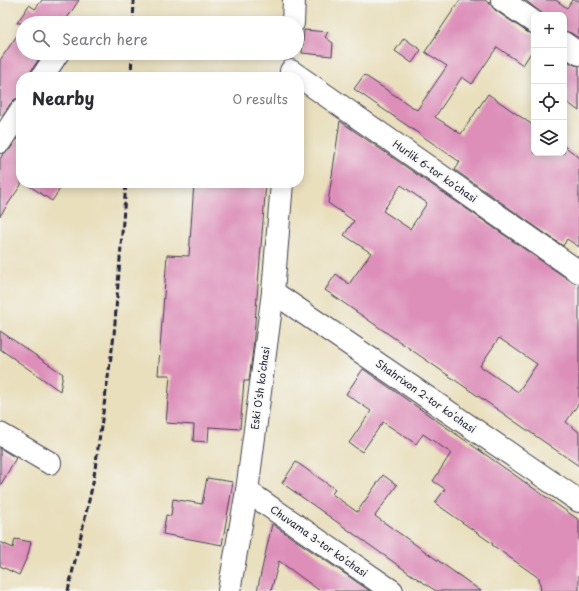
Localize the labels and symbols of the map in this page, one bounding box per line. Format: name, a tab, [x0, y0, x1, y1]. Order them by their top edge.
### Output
street label: Hurlik 6-tor koʻchasi	[390, 136, 481, 205]
street label: Eski Oʻsh koʻchasi	[246, 345, 273, 430]
street label: Shahrixon 2-tor koʻchasi	[373, 355, 480, 436]
street label: Chuvama 3-tor koʻchasi	[268, 501, 371, 580]

